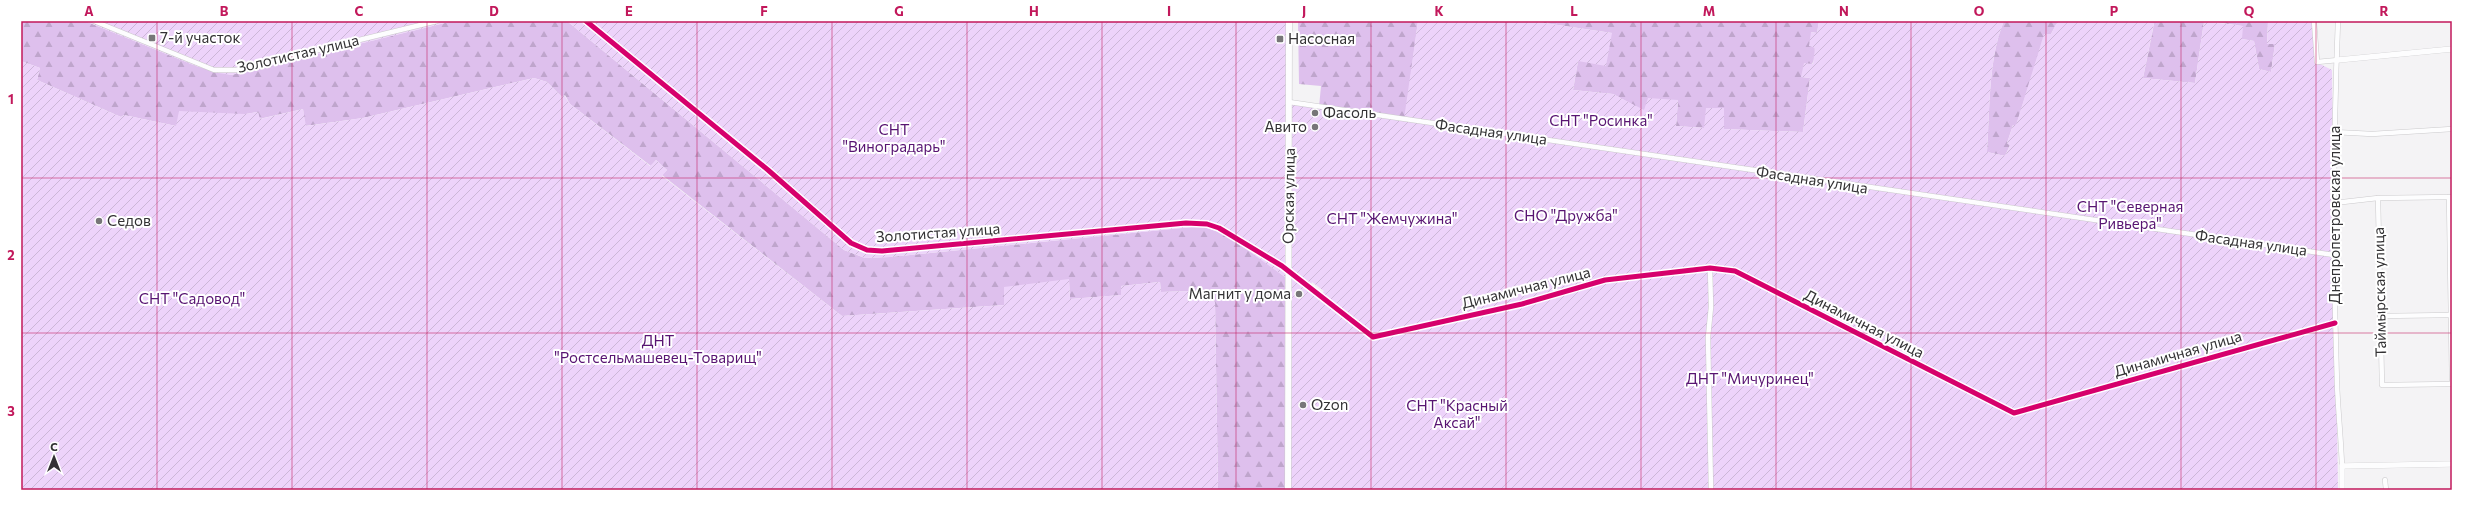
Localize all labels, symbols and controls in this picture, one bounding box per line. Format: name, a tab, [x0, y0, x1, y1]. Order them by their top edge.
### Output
text: A	[84, 3, 94, 19]
text: B	[220, 3, 229, 19]
text: C	[355, 3, 364, 19]
text: D	[489, 3, 499, 19]
text: E	[625, 3, 633, 19]
text: F	[760, 3, 768, 19]
text: G	[894, 3, 904, 19]
text: H	[1029, 3, 1039, 19]
text: I	[1167, 3, 1171, 19]
text: J	[1302, 3, 1306, 19]
text: K	[1434, 3, 1444, 19]
text: L	[1570, 3, 1578, 19]
text: M	[1703, 3, 1715, 19]
text: N	[1839, 3, 1849, 19]
text: O	[1974, 3, 1985, 19]
text: P	[2110, 3, 2119, 19]
text: Q	[2244, 3, 2255, 19]
text: R	[2380, 3, 2389, 19]
place label: 7-й участок	[160, 28, 241, 46]
place label: Насосная	[1288, 29, 1355, 47]
street label: Золотистая улица	[235, 30, 361, 76]
marker: 7-й участок	[147, 33, 157, 43]
marker: Насосная	[1275, 34, 1285, 44]
text: 1	[8, 91, 14, 107]
place label: Фасоль	[1323, 103, 1377, 121]
marker: Фасоль	[1310, 108, 1320, 118]
park label: СНТ "Росинка"	[1549, 111, 1653, 129]
street label: Фасадная улица	[1434, 114, 1548, 148]
place label: Авито	[1264, 117, 1307, 135]
park label: СНТ "Виноградарь"	[842, 120, 946, 155]
marker: Авито	[1310, 122, 1320, 132]
street label: Днепропетровская улица	[2325, 126, 2343, 304]
street label: Орская улица	[1278, 148, 1298, 244]
street label: Фасадная улица	[1755, 161, 1869, 197]
park label: СНТ "Северная Ривьера"	[2077, 197, 2183, 232]
park label: СНО "Дружба"	[1514, 206, 1618, 224]
park label: СНТ "Жемчужина"	[1326, 209, 1458, 227]
place label: Седов	[107, 211, 151, 229]
marker: Седов	[94, 216, 104, 226]
street label: Золотистая улица	[875, 219, 1001, 245]
street label: Фасадная улица	[2194, 225, 2308, 259]
street label: Таймырская улица	[2369, 227, 2389, 357]
text: 2	[7, 247, 15, 263]
street label: Динамичная улица	[1460, 262, 1592, 312]
place label: Магнит у дома	[1189, 284, 1291, 302]
street label: Динамичная улица	[1802, 285, 1927, 361]
park label: СНТ "Садовод"	[139, 289, 245, 307]
marker: Магнит у дома	[1294, 289, 1304, 299]
street label: Динамичная улица	[2112, 326, 2244, 380]
park label: ДНТ "Ростсельмашевец-Товарищ"	[554, 331, 762, 366]
park label: ДНТ "Мичуринец"	[1686, 369, 1814, 387]
place label: Ozon	[1311, 395, 1348, 413]
park label: СНТ "Красный Аксай"	[1406, 396, 1508, 431]
marker: Ozon	[1298, 400, 1308, 410]
text: 3	[7, 403, 15, 419]
north arrow	[34, 437, 74, 477]
text: С	[50, 440, 58, 453]

